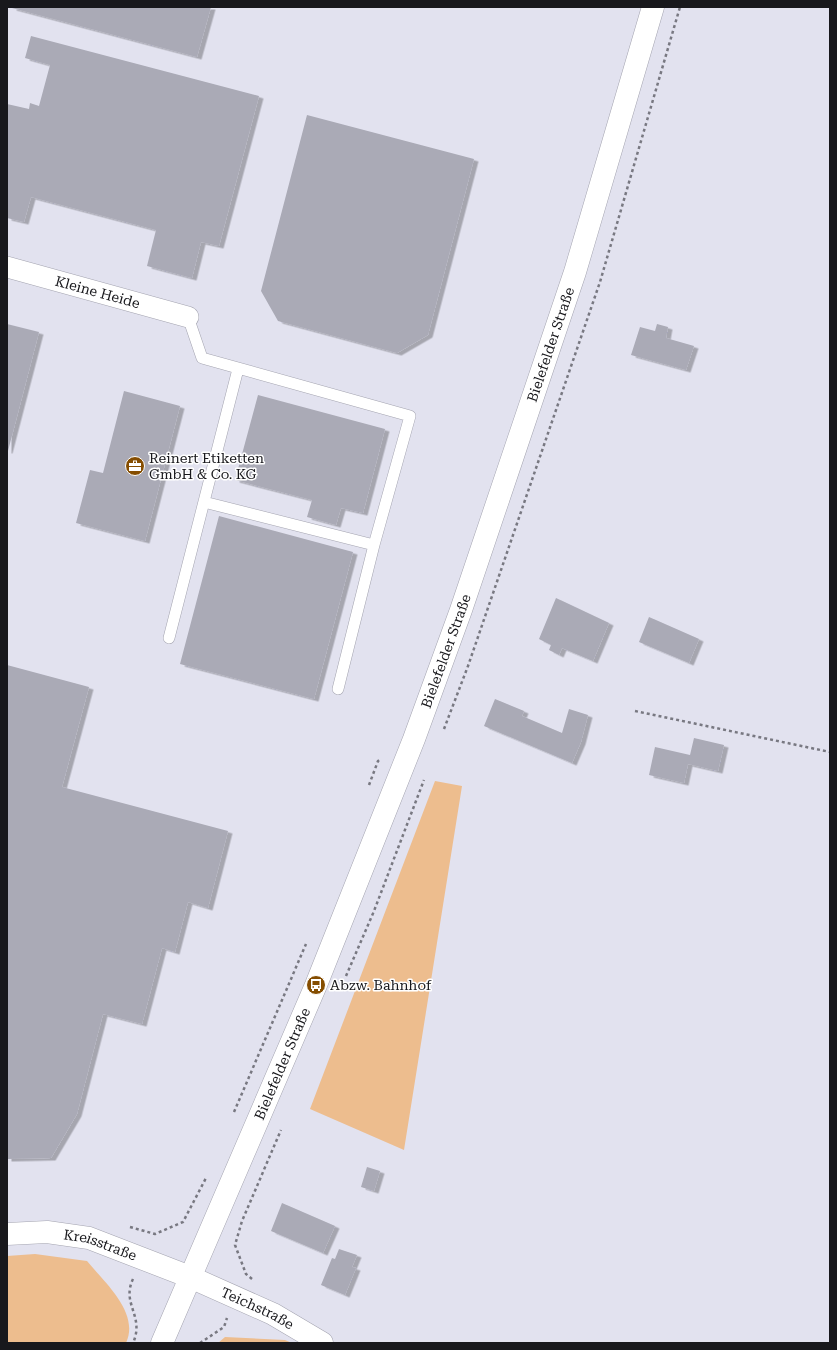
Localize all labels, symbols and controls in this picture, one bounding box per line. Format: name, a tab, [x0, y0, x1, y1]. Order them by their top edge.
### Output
street label: Kleine Heide	[53, 273, 142, 311]
street label: Bielefelder Straße	[524, 285, 577, 404]
place label: Reinert Etiketten GmbH & Co. KG	[149, 450, 264, 482]
office icon: Reinert Etiketten GmbH & Co. KG	[124, 455, 146, 477]
street label: Bielefelder Straße	[418, 592, 474, 710]
bus stop icon: Abzw. Bahnhof	[305, 974, 327, 996]
place label: Abzw. Bahnhof	[330, 977, 432, 993]
street label: Bielefelder Straße	[251, 1005, 313, 1122]
street label: Kreisstraße	[63, 1226, 139, 1264]
street label: Teichstraße	[218, 1284, 297, 1333]

